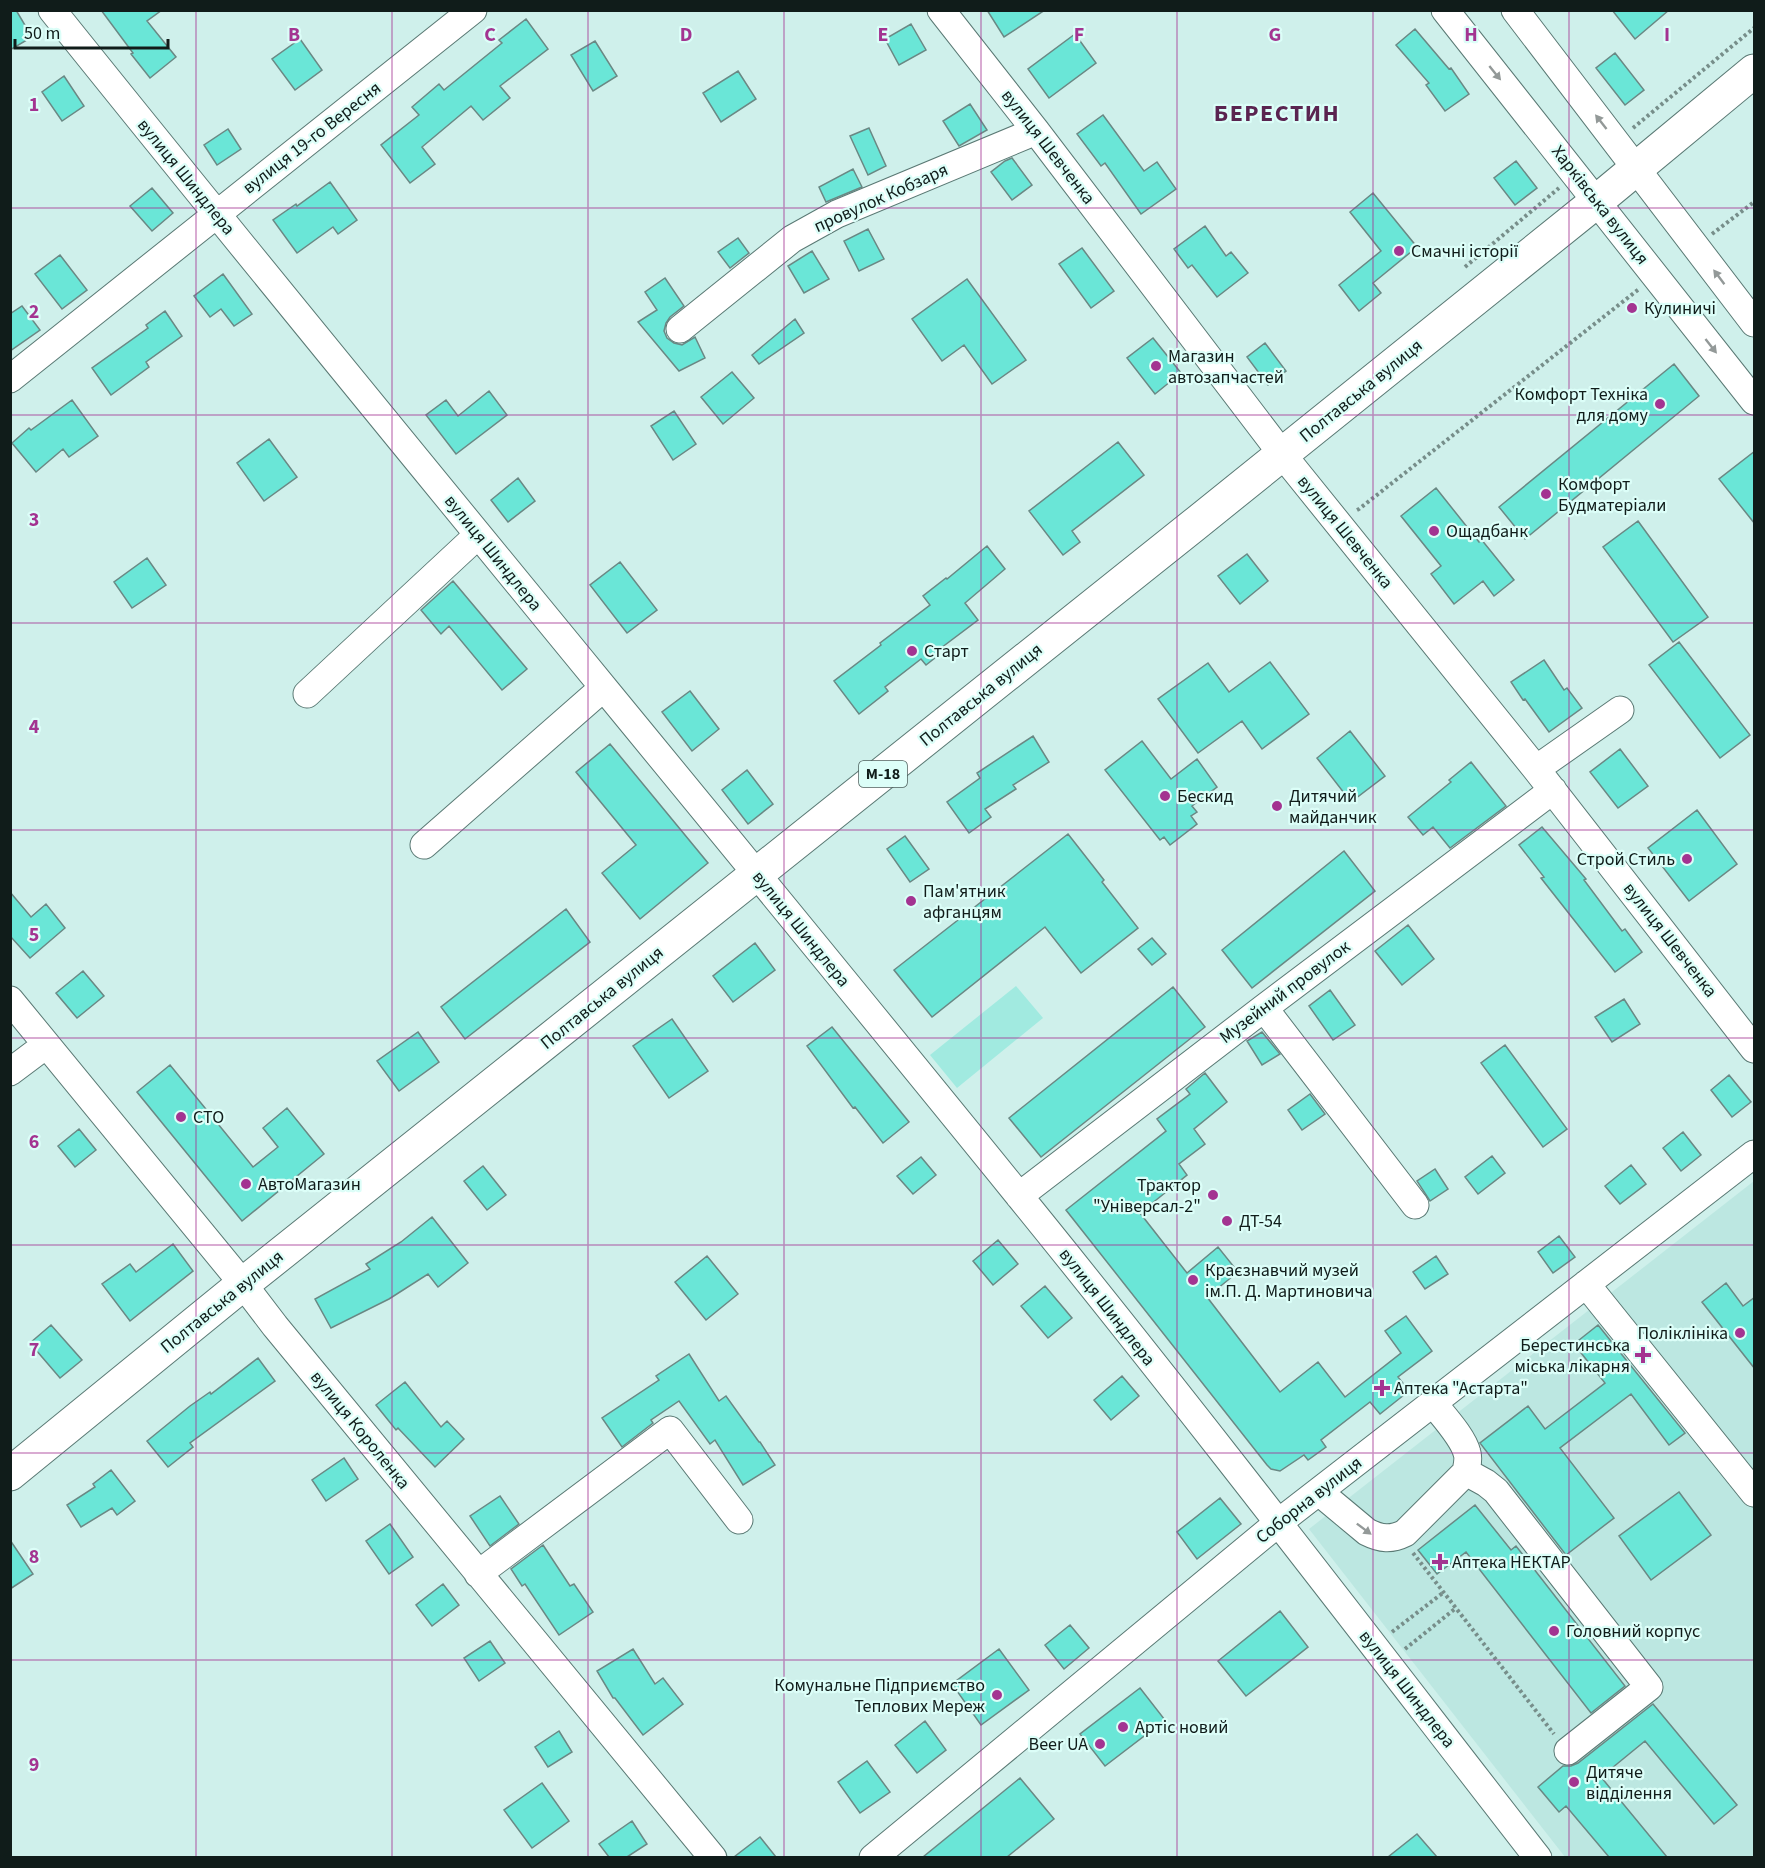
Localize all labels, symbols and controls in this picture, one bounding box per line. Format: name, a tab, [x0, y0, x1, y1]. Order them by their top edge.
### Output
scale bar	[15, 12, 168, 50]
text: 50 m	[24, 21, 60, 46]
text: B	[288, 21, 300, 49]
text: C	[484, 21, 496, 49]
text: D	[680, 21, 692, 49]
text: E	[878, 21, 888, 49]
text: F	[1074, 21, 1084, 49]
text: G	[1269, 21, 1281, 49]
text: H	[1464, 21, 1478, 49]
text: I	[1664, 21, 1670, 49]
one-way arrow	[1488, 65, 1500, 80]
street label: вулиця 19-го Вересня	[238, 76, 386, 200]
street label: вулиця Шевченка	[995, 84, 1101, 210]
text: 1	[29, 91, 39, 119]
district label: БЕРЕСТИН	[1214, 96, 1340, 131]
street label: вулиця Шиндлера	[131, 113, 241, 241]
one-way arrow	[1595, 114, 1607, 129]
street label: Харківська вулиця	[1545, 140, 1655, 270]
street label: провулок Кобзаря	[810, 157, 952, 239]
place label: Смачні історії	[1411, 239, 1519, 264]
marker: Смачні історії	[1392, 244, 1406, 258]
one-way arrow	[1713, 269, 1725, 285]
place label: Кулиничі	[1644, 296, 1716, 321]
text: 2	[29, 298, 39, 326]
marker: Кулиничі	[1625, 301, 1639, 315]
street label: Полтавська вулиця	[1294, 333, 1428, 449]
one-way arrow	[1705, 338, 1718, 354]
place label: Магазин автозапчастей	[1168, 344, 1284, 390]
marker: Магазин автозапчастей	[1149, 359, 1163, 373]
place label: Комфорт Техніка для дому	[1514, 382, 1649, 428]
marker: Комфорт Техніка для дому	[1653, 397, 1667, 411]
street label: вулиця Шевченка	[1291, 470, 1399, 594]
place label: Комфорт Будматеріали	[1558, 472, 1666, 518]
marker: Комфорт Будматеріали	[1539, 487, 1553, 501]
street label: вулиця Шиндлера	[438, 489, 548, 617]
text: 3	[29, 506, 39, 534]
place label: Ощадбанк	[1446, 519, 1528, 544]
marker: Ощадбанк	[1427, 524, 1441, 538]
street label: Полтавська вулиця	[914, 637, 1048, 753]
place label: Старт	[924, 639, 969, 664]
marker: Старт	[905, 644, 919, 658]
text: 4	[29, 713, 40, 741]
road number: М-18	[859, 761, 907, 787]
place label: Бескид	[1177, 784, 1234, 809]
place label: Дитячий майданчик	[1289, 784, 1377, 830]
marker: Бескид	[1158, 789, 1172, 803]
marker: Дитячий майданчик	[1270, 799, 1284, 813]
place label: Строй Стиль	[1577, 847, 1675, 872]
marker: Строй Стиль	[1680, 852, 1694, 866]
street label: вулиця Шиндлера	[746, 865, 856, 993]
street label: вулиця Шевченка	[1617, 877, 1723, 1003]
place label: Пам'ятник афганцям	[923, 879, 1006, 925]
marker: Пам'ятник афганцям	[904, 894, 918, 908]
text: 5	[29, 921, 39, 949]
street label: Музейний провулок	[1214, 934, 1356, 1049]
street label: Полтавська вулиця	[535, 940, 669, 1056]
place label: СТО	[193, 1105, 224, 1130]
marker: СТО	[174, 1110, 188, 1124]
text: 6	[29, 1128, 39, 1156]
place label: АвтоМагазин	[258, 1172, 361, 1197]
place label: Трактор "Універсал-2"	[1093, 1173, 1201, 1219]
marker: АвтоМагазин	[239, 1177, 253, 1191]
marker: Трактор "Універсал-2"	[1206, 1188, 1220, 1202]
place label: ДТ-54	[1239, 1209, 1282, 1234]
marker: ДТ-54	[1220, 1214, 1234, 1228]
street label: вулиця Шиндлера	[1053, 1243, 1161, 1371]
street label: Полтавська вулиця	[155, 1244, 289, 1360]
place label: Краєзнавчий музей ім.П. Д. Мартиновича	[1205, 1258, 1373, 1304]
marker: Краєзнавчий музей ім.П. Д. Мартиновича	[1186, 1273, 1200, 1287]
place label: Поліклініка	[1637, 1321, 1728, 1346]
marker: Поліклініка	[1733, 1326, 1747, 1340]
place label: Берестинська міська лікарня	[1515, 1333, 1630, 1379]
text: 7	[29, 1336, 39, 1364]
marker: Берестинська міська лікарня	[1634, 1346, 1652, 1364]
street label: вулиця Короленка	[304, 1365, 416, 1495]
place label: Аптека "Астарта"	[1394, 1376, 1528, 1401]
marker: Аптека "Астарта"	[1375, 1381, 1389, 1395]
street label: Соборна вулиця	[1251, 1451, 1367, 1549]
one-way arrow	[1357, 1522, 1372, 1534]
text: 8	[29, 1543, 39, 1571]
place label: Аптека НЕКТАР	[1452, 1550, 1571, 1575]
marker: Аптека НЕКТАР	[1433, 1555, 1447, 1569]
place label: Головний корпус	[1566, 1619, 1700, 1644]
marker: Головний корпус	[1547, 1624, 1561, 1638]
street label: вулиця Шиндлера	[1353, 1625, 1461, 1753]
place label: Комунальне Підприємство Теплових Мереж	[774, 1673, 986, 1719]
marker: Комунальне Підприємство Теплових Мереж	[990, 1688, 1004, 1702]
place label: Артіс новий	[1135, 1715, 1228, 1740]
marker: Артіс новий	[1116, 1720, 1130, 1734]
place label: Beer UA	[1029, 1732, 1088, 1757]
marker: Beer UA	[1093, 1737, 1107, 1751]
text: 9	[29, 1751, 39, 1779]
place label: Дитяче відділення	[1586, 1760, 1672, 1806]
marker: Дитяче відділення	[1567, 1775, 1581, 1789]

